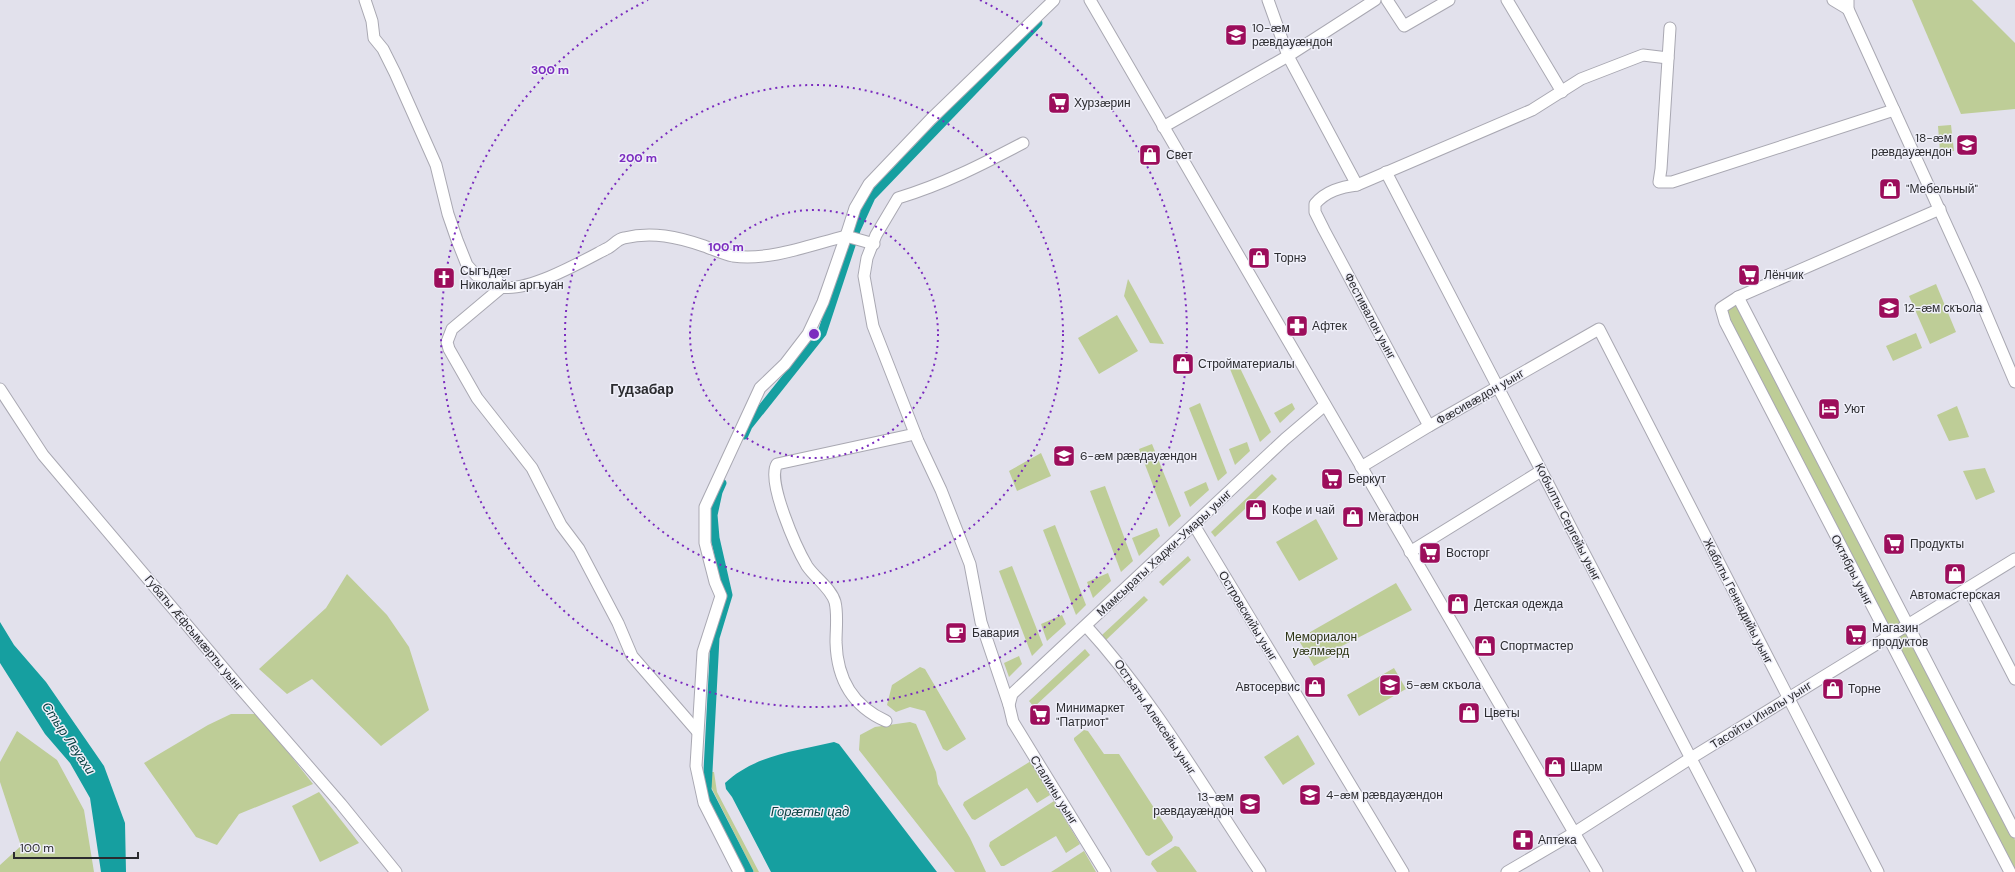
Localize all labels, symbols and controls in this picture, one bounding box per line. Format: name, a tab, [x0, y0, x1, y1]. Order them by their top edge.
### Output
place label: 10-æм рӕвдауӕндон	[1252, 20, 1333, 50]
school or university icon: 10-æм рӕвдауӕндон	[1223, 22, 1249, 48]
text: 300 m	[531, 62, 569, 78]
supermarket icon: Хурзæрин	[1046, 90, 1072, 116]
place label: Хурзæрин	[1074, 95, 1131, 111]
place label: 18-æм рӕвдауӕндон	[1871, 130, 1952, 160]
school or university icon: 18-æм рӕвдауӕндон	[1954, 132, 1980, 158]
shop icon: Свет	[1137, 142, 1163, 168]
place label: Свет	[1166, 147, 1193, 163]
text: 200 m	[619, 150, 657, 166]
shop icon: "Мебельный"	[1877, 176, 1903, 202]
place label: "Мебельный"	[1906, 181, 1978, 197]
text: 100 m	[708, 239, 744, 255]
shop icon: Торнэ	[1246, 245, 1272, 271]
place label: Торнэ	[1274, 250, 1307, 266]
supermarket icon: Лёнчик	[1736, 262, 1762, 288]
place label: Сыгъдæг Николайы аргъуан	[460, 263, 564, 293]
church icon: Сыгъдæг Николайы аргъуан	[431, 265, 457, 291]
place label: Лёнчик	[1764, 267, 1804, 283]
street label: Фестивалон уынг	[1340, 270, 1400, 363]
school or university icon: 12-æм скъола	[1876, 295, 1902, 321]
place label: 12-æм скъола	[1904, 300, 1983, 316]
pharmacy icon: Афтек	[1284, 313, 1310, 339]
place label: Афтек	[1312, 318, 1348, 334]
centre of rings	[807, 327, 821, 341]
shop icon: Стройматериалы	[1170, 351, 1196, 377]
place label: Стройматериалы	[1198, 356, 1295, 372]
street label: Фæсивæдон уынг	[1433, 365, 1528, 429]
district label: Гудзабар	[610, 380, 674, 398]
hotel icon: Уют	[1816, 396, 1842, 422]
place label: Уют	[1844, 401, 1866, 417]
school or university icon: 6-æм рӕвдауӕндон	[1051, 443, 1077, 469]
place label: 6-æм рӕвдауӕндон	[1080, 448, 1197, 464]
street label: Кобылты Сергейы уынг	[1531, 460, 1605, 584]
supermarket icon: Беркут	[1319, 466, 1345, 492]
place label: Беркут	[1348, 471, 1387, 487]
street label: Мамсыраты Хаджи-Умары уынг	[1093, 486, 1235, 620]
shop icon: Кофе и чай	[1243, 497, 1269, 523]
place label: Кофе и чай	[1272, 502, 1335, 518]
shop icon: Мегафон	[1340, 504, 1366, 530]
place label: Мегафон	[1368, 509, 1419, 525]
supermarket icon: Продукты	[1881, 531, 1907, 557]
street label: Октябры уынг	[1827, 532, 1877, 609]
street label: Жабиты Геннадийы уынг	[1699, 535, 1777, 667]
place label: Продукты	[1910, 536, 1964, 552]
supermarket icon: Восторг	[1417, 540, 1443, 566]
place label: Восторг	[1446, 545, 1490, 561]
shop icon: Автомастерская	[1942, 561, 1968, 587]
street label: Островскийы уынг	[1215, 568, 1282, 665]
street label: Губаты Æфсымæрты уынг	[141, 572, 248, 695]
place label: Автомастерская	[1910, 587, 2000, 603]
shop icon: Детская одежда	[1445, 591, 1471, 617]
place label: Детская одежда	[1474, 596, 1564, 612]
cafe icon: Бавария	[943, 620, 969, 646]
place label: Магазин продуктов	[1872, 620, 1928, 650]
supermarket icon: Магазин продуктов	[1843, 622, 1869, 648]
place label: Бавария	[972, 625, 1019, 641]
park label: Мемориалон уæлмæрд	[1285, 629, 1357, 659]
shop icon: Спортмастер	[1472, 633, 1498, 659]
place label: Спортмастер	[1500, 638, 1574, 654]
street label: Остъаты Алексейы уынг	[1110, 656, 1200, 778]
school or university icon: 5-æм скъола	[1377, 672, 1403, 698]
shop icon: Автосервис	[1302, 674, 1328, 700]
shop icon: Торне	[1820, 676, 1846, 702]
place label: 5-æм скъола	[1406, 677, 1481, 693]
street label: Тасойты Иналы уынг	[1707, 677, 1815, 753]
place label: Автосервис	[1235, 679, 1300, 695]
place label: Торне	[1848, 681, 1881, 697]
water label: Стыр Леуахи	[38, 699, 99, 778]
place label: Минимаркет "Патриот"	[1056, 700, 1125, 730]
shop icon: Цветы	[1456, 700, 1482, 726]
supermarket icon: Минимаркет "Патриот"	[1027, 702, 1053, 728]
place label: Цветы	[1484, 705, 1520, 721]
street label: Сталины уынг	[1026, 752, 1082, 828]
shop icon: Шарм	[1542, 754, 1568, 780]
place label: Шарм	[1570, 759, 1603, 775]
school or university icon: 4-æм рӕвдауӕндон	[1297, 782, 1323, 808]
place label: 4-æм рӕвдауӕндон	[1326, 787, 1443, 803]
place label: 13-æм рӕвдауӕндон	[1153, 789, 1234, 819]
school or university icon: 13-æм рӕвдауӕндон	[1237, 791, 1263, 817]
water label: Горӕты цад	[771, 803, 849, 820]
pharmacy icon: Аптека	[1510, 827, 1536, 853]
place label: Аптека	[1538, 832, 1577, 848]
scale bar	[14, 834, 138, 860]
text: 100 m	[20, 840, 54, 856]

